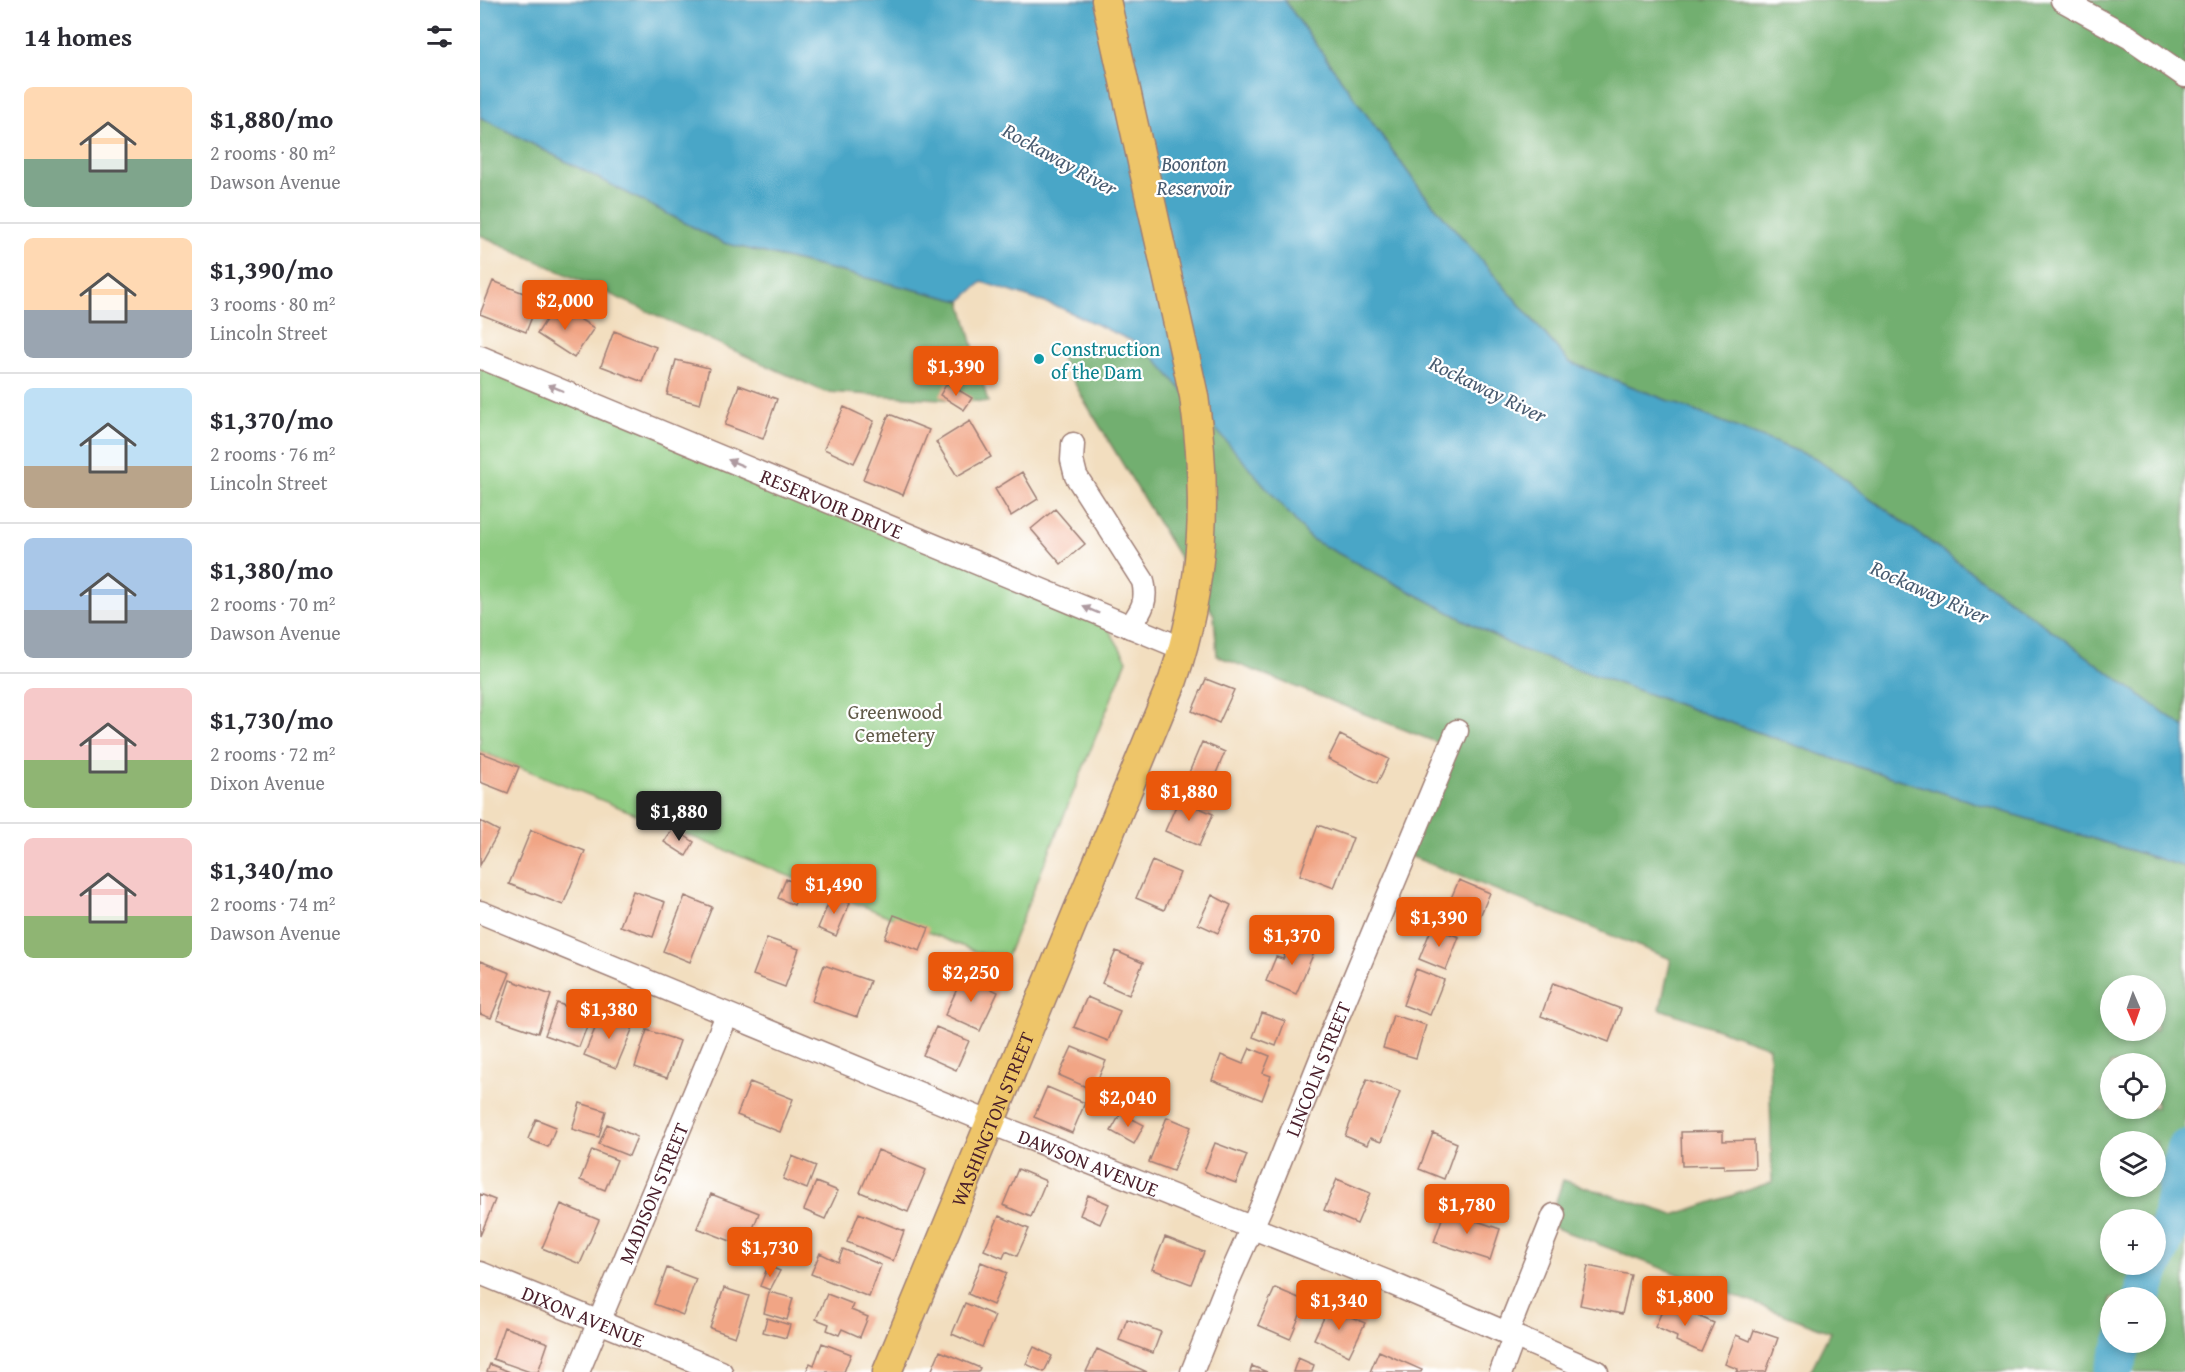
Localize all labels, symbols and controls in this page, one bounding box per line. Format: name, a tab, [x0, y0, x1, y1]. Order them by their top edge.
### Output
text: 14 homes	[24, 17, 132, 56]
icon: filters	[423, 20, 456, 53]
text: $1,880/mo	[210, 99, 333, 138]
icon: home	[72, 111, 144, 183]
water label: Rockaway River	[996, 114, 1124, 204]
text: 2 rooms · 80 m²	[210, 138, 336, 167]
water label: Boonton Reservoir	[1155, 148, 1233, 203]
text: Dawson Avenue	[210, 167, 341, 196]
text: $1,390/mo	[210, 250, 333, 289]
icon: home	[72, 262, 144, 334]
pin: $2,000	[516, 280, 614, 331]
text: $2,000	[536, 285, 594, 314]
text: 3 rooms · 80 m²	[210, 289, 336, 318]
text: Lincoln Street	[210, 318, 328, 347]
place label: Construction of the Dam	[1051, 334, 1160, 386]
pin: $1,390	[907, 346, 1005, 397]
water label: Rockaway River	[1423, 347, 1553, 431]
text: $1,390	[927, 351, 985, 380]
marker: Construction of the Dam	[1032, 352, 1046, 366]
one-way arrow	[547, 383, 565, 392]
text: $1,370/mo	[210, 400, 333, 439]
icon: home	[72, 412, 144, 484]
text: 2 rooms · 76 m²	[210, 439, 336, 468]
one-way arrow	[727, 458, 745, 467]
street label: RESERVOIR DRIVE	[756, 460, 908, 545]
text: Lincoln Street	[210, 468, 328, 497]
text: $1,380/mo	[210, 550, 333, 589]
water label: Rockaway River	[1865, 552, 1995, 632]
icon: home	[72, 562, 144, 634]
text: 2 rooms · 70 m²	[210, 589, 336, 618]
one-way arrow	[1081, 605, 1099, 615]
text: Dawson Avenue	[210, 618, 341, 647]
park label: Greenwood Cemetery	[848, 697, 943, 749]
text: $1,730/mo	[210, 700, 333, 739]
icon: home	[72, 712, 144, 784]
text: 2 rooms · 72 m²	[210, 739, 336, 768]
text: Dixon Avenue	[210, 768, 325, 797]
pin: $1,880	[1140, 771, 1238, 822]
text: $1,880	[1160, 776, 1218, 805]
pin: $1,880	[630, 791, 728, 842]
text: $1,880	[650, 796, 708, 825]
text: $1,340/mo	[210, 850, 333, 889]
icon: home	[72, 862, 144, 934]
pin: $1,490	[785, 864, 883, 915]
text: $1,490	[805, 869, 863, 898]
text: 2 rooms · 74 m²	[210, 889, 336, 918]
pin: $1,390	[1390, 897, 1488, 948]
text: $1,390	[1410, 902, 1468, 931]
pin: $1,370	[1243, 915, 1341, 966]
text: Dawson Avenue	[210, 918, 341, 947]
text: $1,370	[1263, 920, 1321, 949]
pin: $2,250	[922, 952, 1020, 1003]
text: $2,250	[942, 957, 1000, 986]
north arrow	[2100, 975, 2166, 1041]
map controls	[2100, 975, 2166, 1353]
pin: $1,380	[560, 989, 658, 1040]
text: $1,380	[580, 994, 638, 1023]
street label: LINCOLN STREET	[1277, 997, 1357, 1141]
street label: WASHINGTON STREET	[943, 1027, 1041, 1210]
button: locate	[2100, 1053, 2166, 1119]
pin: $2,040	[1079, 1077, 1177, 1128]
text: $2,040	[1099, 1082, 1157, 1111]
street label: MADISON STREET	[610, 1118, 695, 1268]
street label: DAWSON AVENUE	[1014, 1121, 1163, 1203]
button: layers	[2100, 1131, 2166, 1197]
pin: $1,780	[1418, 1184, 1516, 1235]
text: $1,780	[1438, 1189, 1496, 1218]
button: +	[2100, 1209, 2166, 1275]
pin: $1,730	[721, 1227, 819, 1278]
text: $1,730	[741, 1232, 799, 1261]
pin: $1,800	[1636, 1276, 1734, 1327]
street label: DIXON AVENUE	[518, 1277, 649, 1354]
pin: $1,340	[1290, 1280, 1388, 1331]
text: $1,800	[1656, 1281, 1714, 1310]
text: $1,340	[1310, 1285, 1368, 1314]
button: −	[2100, 1287, 2166, 1353]

